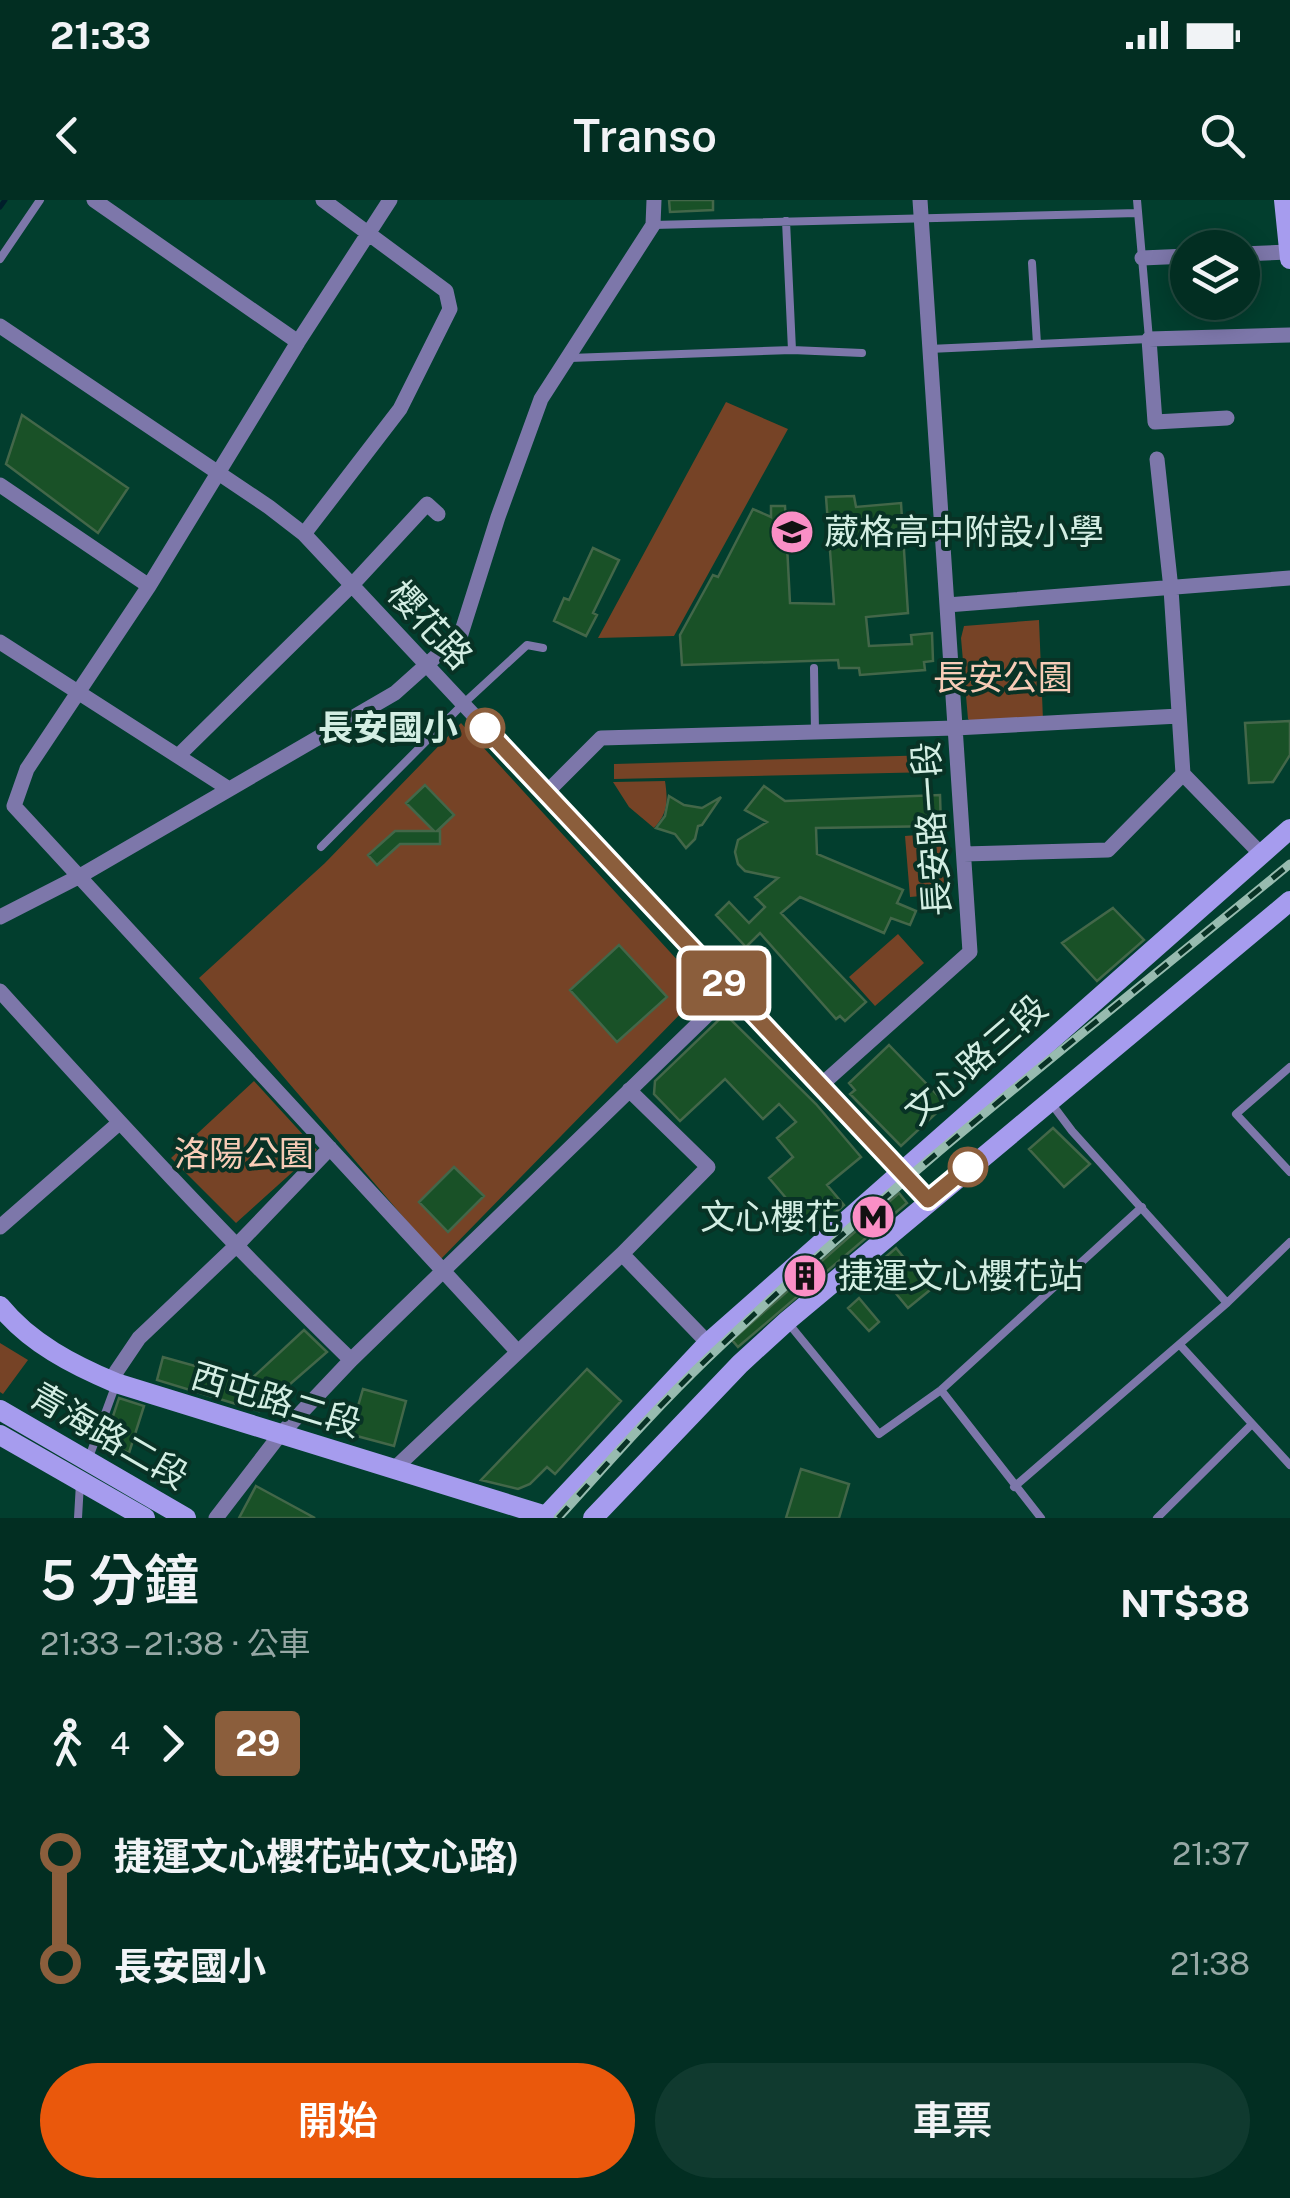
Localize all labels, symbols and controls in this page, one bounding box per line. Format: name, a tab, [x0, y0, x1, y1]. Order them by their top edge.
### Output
text: 21:33	[50, 13, 151, 58]
icon: back	[40, 108, 95, 163]
icon: search	[1195, 108, 1250, 163]
text: Transo	[573, 109, 717, 162]
map controls	[1170, 230, 1260, 320]
button: layers	[1170, 230, 1260, 320]
school or university icon: 葳格高中附設小學	[769, 509, 815, 555]
place label: 葳格高中附設小學	[824, 511, 1104, 552]
street label: 櫻花路	[380, 572, 481, 677]
park label: 長安公園	[933, 657, 1073, 698]
place label: 長安國小	[318, 707, 458, 748]
marker: 長安國小	[466, 709, 504, 747]
street label: 長安路一段	[905, 740, 958, 918]
line badge: 29	[679, 950, 769, 1016]
text: 29	[701, 963, 747, 1004]
street label: 文心路三段	[896, 987, 1055, 1133]
park label: 洛陽公園	[174, 1133, 314, 1174]
unlabelled marker	[949, 1148, 987, 1186]
metro station icon: 文心櫻花	[850, 1194, 896, 1240]
place label: 文心櫻花	[700, 1196, 840, 1237]
building icon: 捷運文心櫻花站	[782, 1253, 828, 1299]
place label: 捷運文心櫻花站	[838, 1255, 1083, 1296]
street label: 西屯路二段	[186, 1354, 366, 1445]
street label: 青海路二段	[23, 1374, 195, 1497]
text: 5 分鐘	[40, 1548, 199, 1612]
text: NT$38	[1120, 1581, 1250, 1626]
text: 21:33 – 21:38 · 公車	[40, 1625, 311, 1662]
icon: walk	[40, 1716, 95, 1771]
icon: forward	[145, 1716, 200, 1771]
text: 29	[235, 1723, 280, 1764]
text: 4	[110, 1725, 130, 1762]
text: 捷運文心櫻花站(文心路)	[114, 1834, 519, 1879]
text: 21:37	[1172, 1835, 1250, 1872]
text: 長安國小	[114, 1944, 266, 1989]
text: 21:38	[1170, 1945, 1250, 1982]
button: 開始	[40, 2063, 635, 2178]
button: 車票	[655, 2063, 1250, 2178]

